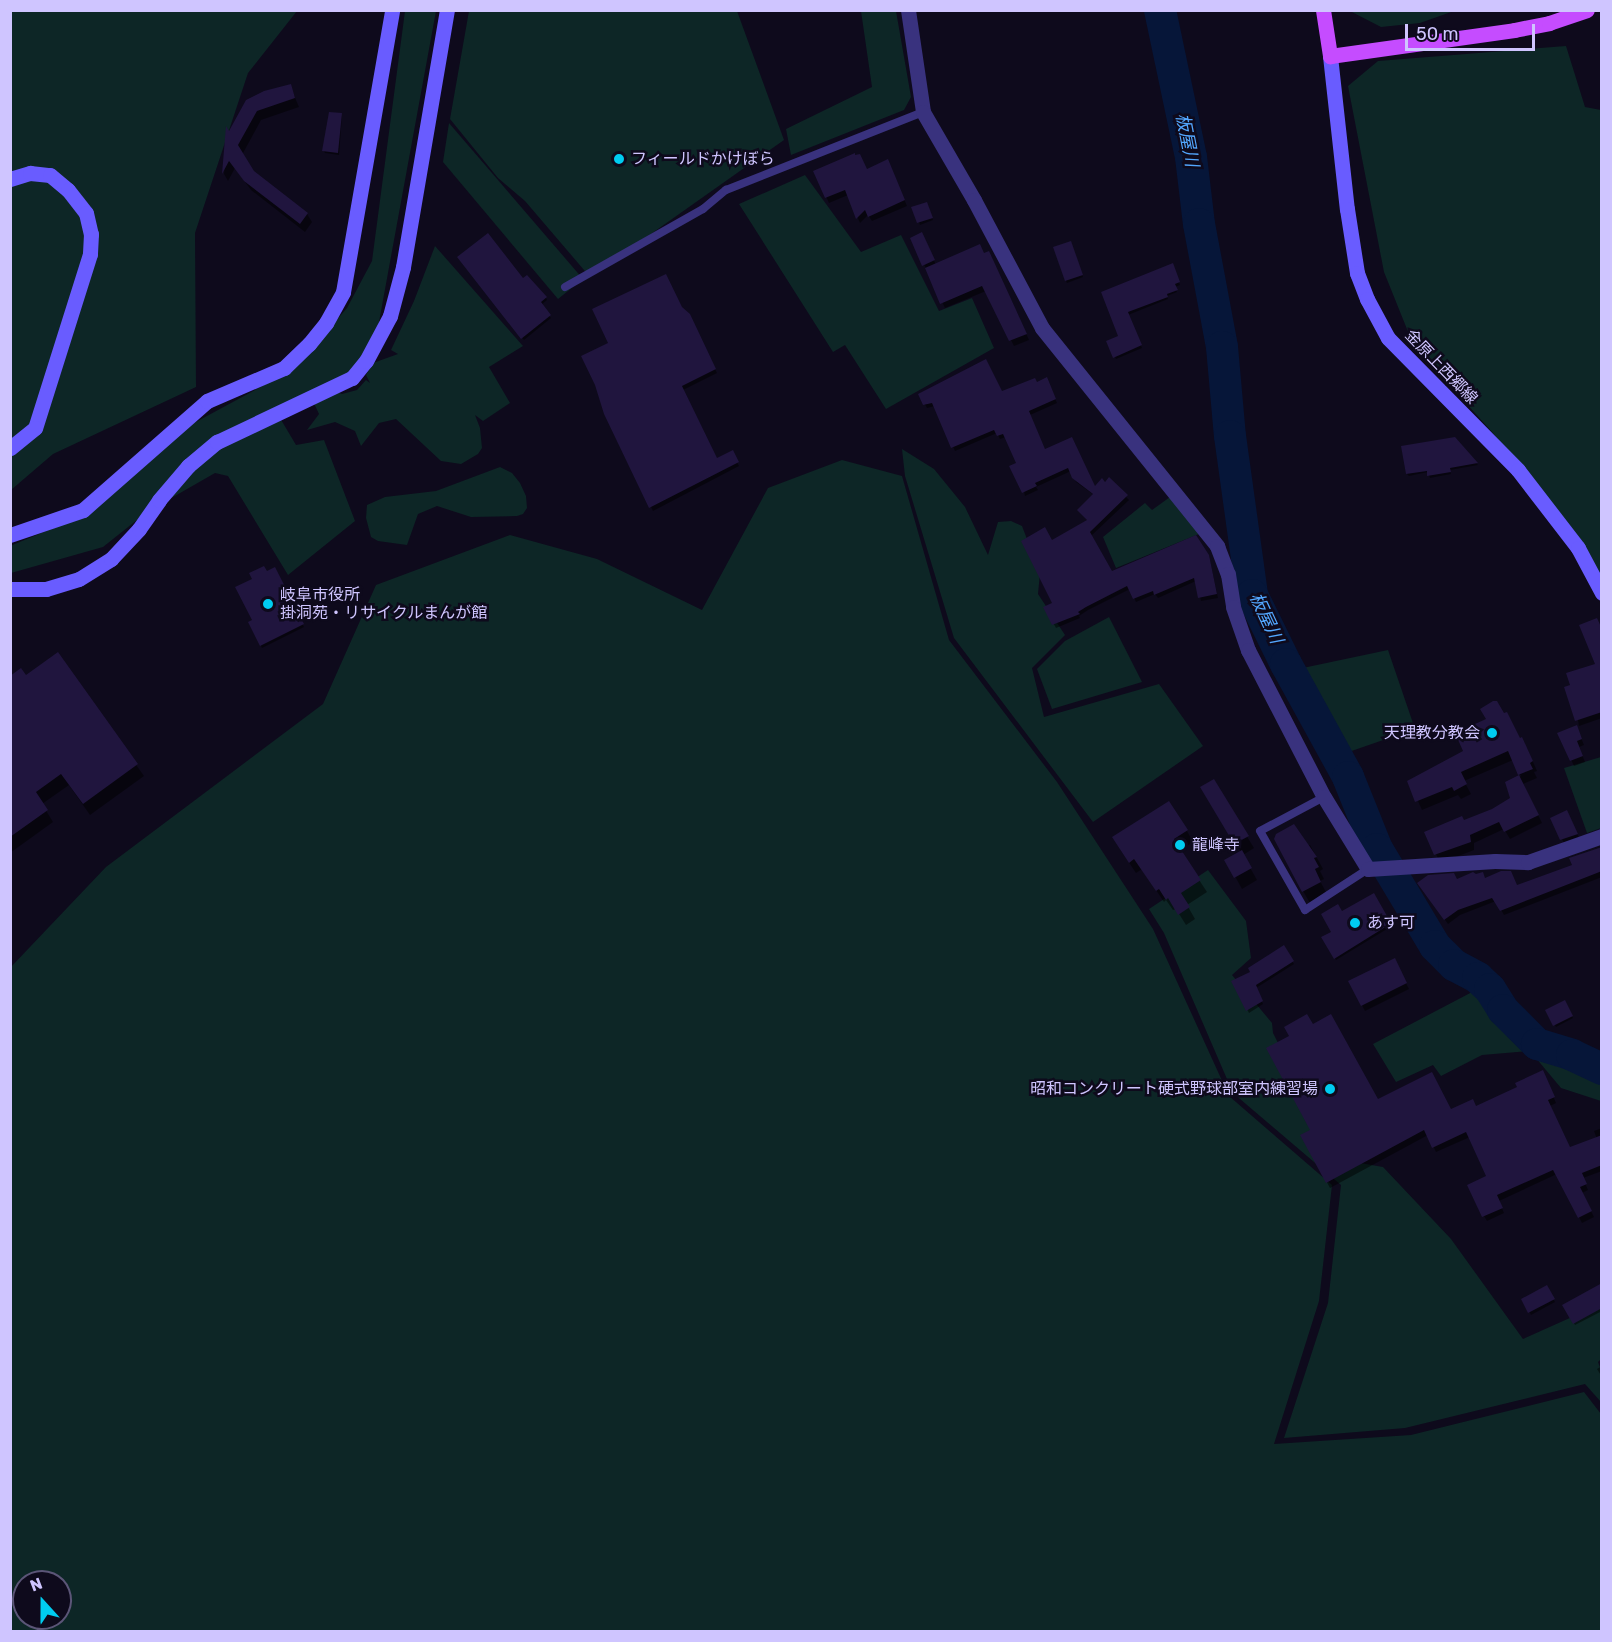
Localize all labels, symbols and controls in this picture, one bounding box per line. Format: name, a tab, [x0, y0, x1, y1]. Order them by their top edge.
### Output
scale bar	[1408, 12, 1538, 50]
text: 50 m	[1416, 23, 1459, 45]
water label: 板屋川	[1171, 111, 1203, 169]
place label: フィールドかけぼら	[631, 149, 775, 169]
marker: フィールドかけぼら	[612, 152, 626, 166]
street label: 金原上西郷線	[1401, 326, 1481, 408]
place label: 岐阜市役所 掛洞苑・リサイクルまんが館	[280, 585, 488, 623]
water label: 板屋川	[1245, 589, 1287, 647]
marker: 岐阜市役所 掛洞苑・リサイクルまんが館	[261, 597, 275, 611]
place label: 天理教分教会	[1384, 723, 1480, 743]
marker: 天理教分教会	[1485, 726, 1499, 740]
place label: 龍峰寺	[1192, 835, 1240, 855]
marker: 龍峰寺	[1173, 838, 1187, 852]
place label: あす可	[1367, 913, 1415, 933]
marker: あす可	[1348, 916, 1362, 930]
place label: 昭和コンクリート硬式野球部室内練習場	[1030, 1079, 1318, 1099]
marker: 昭和コンクリート硬式野球部室内練習場	[1323, 1082, 1337, 1096]
north arrow	[12, 1570, 72, 1630]
text: N	[27, 1574, 45, 1596]

